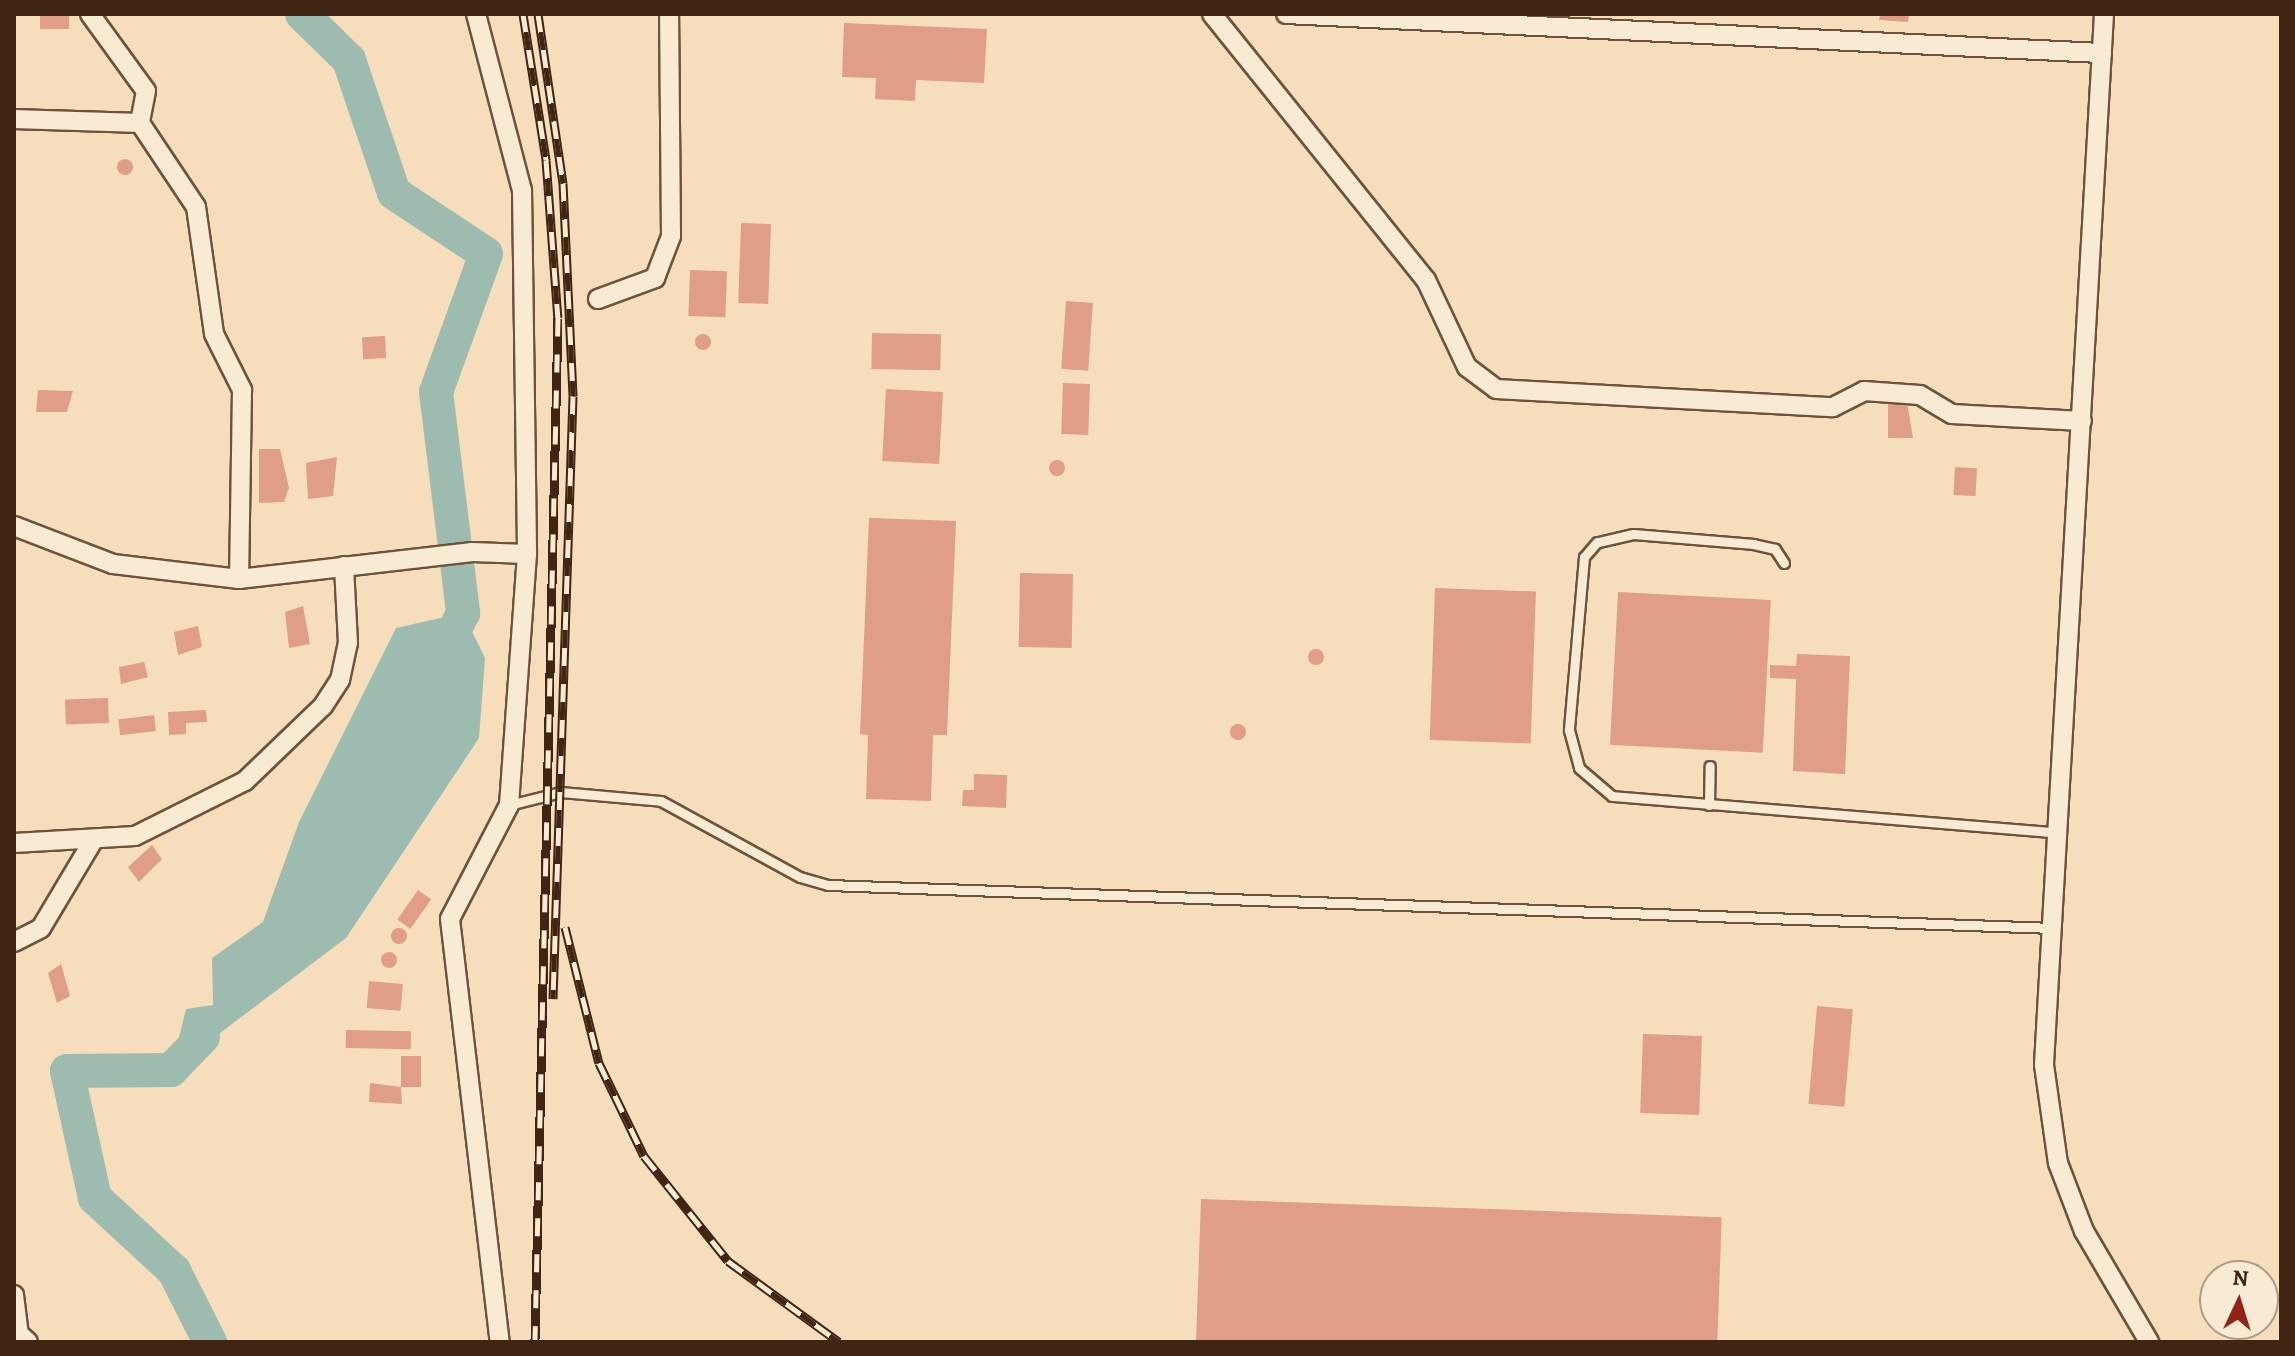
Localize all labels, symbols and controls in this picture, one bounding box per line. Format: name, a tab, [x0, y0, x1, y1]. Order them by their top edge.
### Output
north arrow	[2199, 1260, 2279, 1340]
text: N	[2231, 1263, 2250, 1294]

